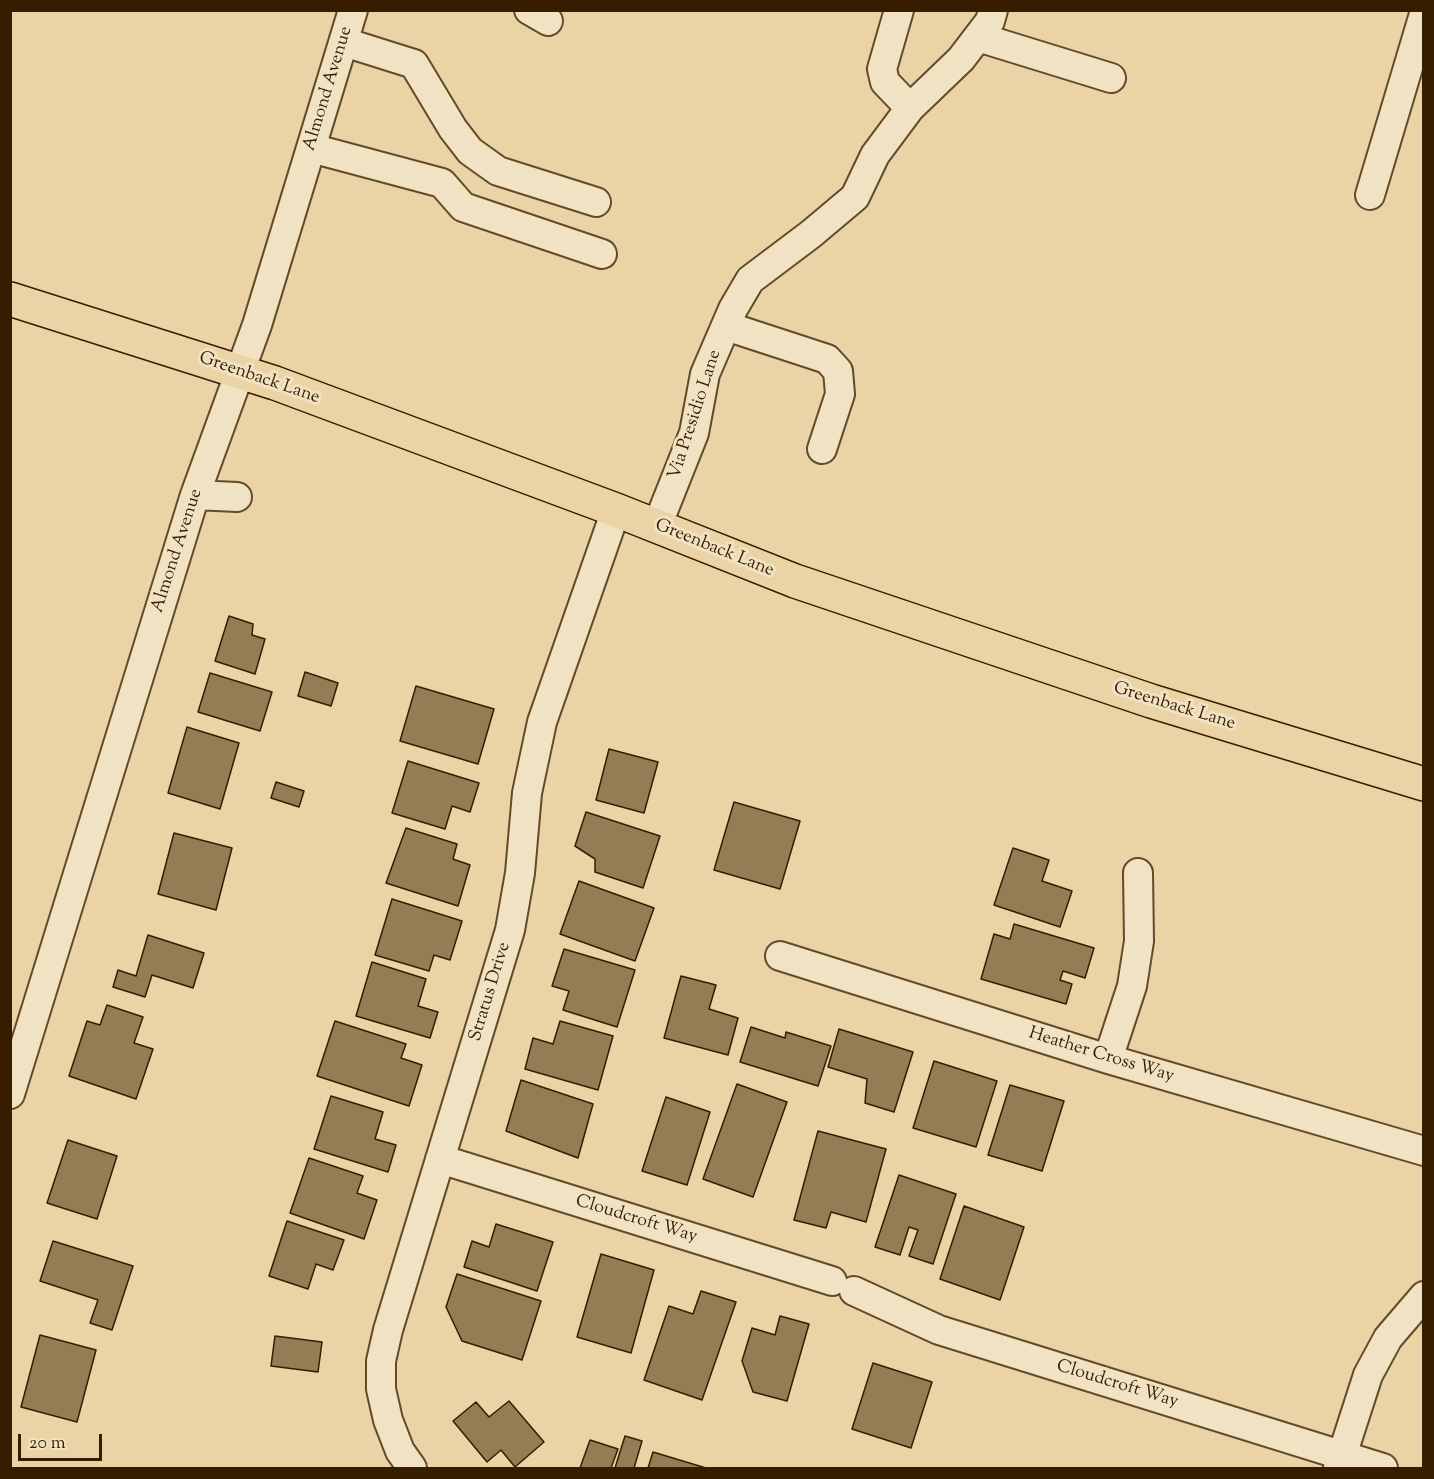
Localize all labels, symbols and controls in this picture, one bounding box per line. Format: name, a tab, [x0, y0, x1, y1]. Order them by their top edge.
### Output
street label: Almond Avenue	[300, 24, 358, 154]
street label: Greenback Lane	[196, 348, 322, 410]
street label: Via Presidio Lane	[665, 348, 727, 482]
street label: Almond Avenue	[148, 486, 208, 616]
street label: Greenback Lane	[651, 515, 777, 583]
street label: Greenback Lane	[1110, 678, 1238, 736]
street label: Stratus Drive	[466, 940, 516, 1044]
street label: Heather Cross Way	[1026, 1024, 1176, 1088]
street label: Cloudcroft Way	[572, 1191, 700, 1249]
street label: Cloudcroft Way	[1053, 1356, 1181, 1414]
scale bar	[21, 1422, 105, 1460]
text: 20 m	[29, 1431, 66, 1457]

